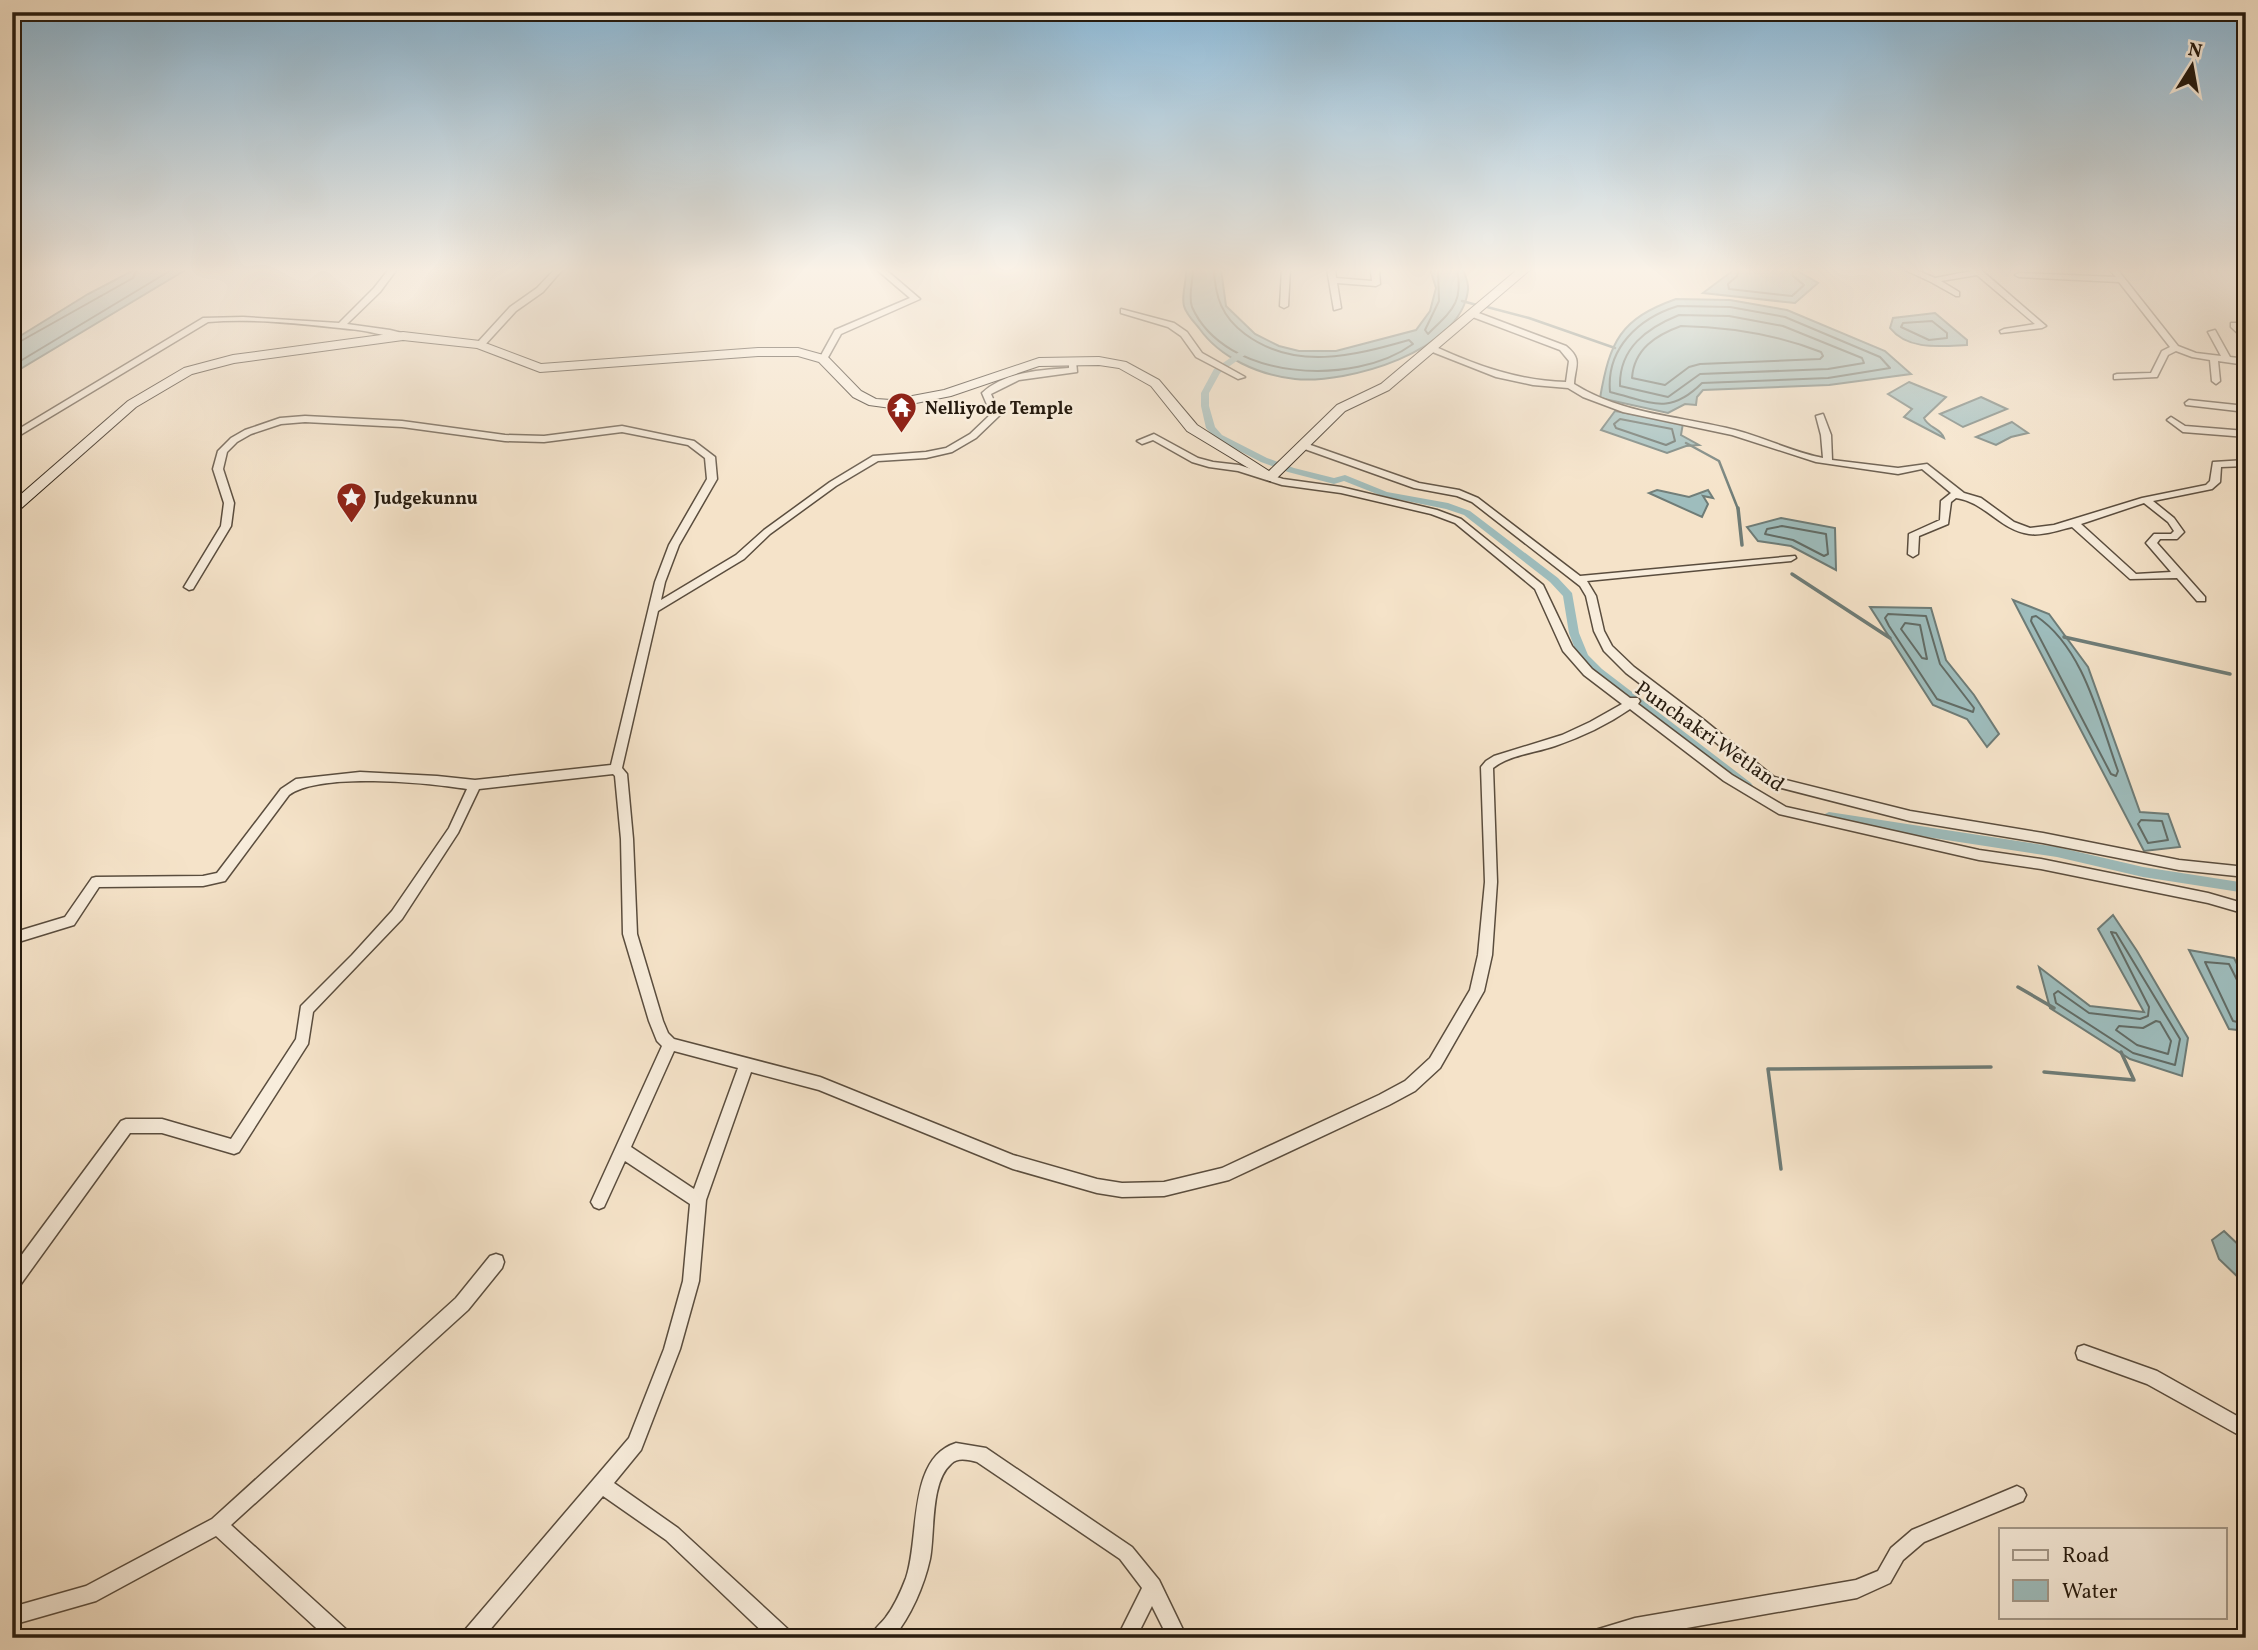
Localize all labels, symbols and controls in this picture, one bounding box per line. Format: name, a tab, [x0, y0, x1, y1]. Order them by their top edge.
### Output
north arrow	[2156, 32, 2226, 102]
text: N	[2186, 37, 2204, 65]
temple icon: Nelliyode Temple	[885, 391, 919, 435]
place label: Nelliyode Temple	[925, 397, 1073, 422]
place icon: Judgekunnu	[334, 481, 368, 525]
place label: Judgekunnu	[373, 487, 478, 512]
street label: Punchakri Wetland	[1629, 675, 1790, 800]
legend	[1999, 1528, 2226, 1618]
text: Road	[2062, 1542, 2109, 1571]
text: Water	[2062, 1578, 2118, 1607]

